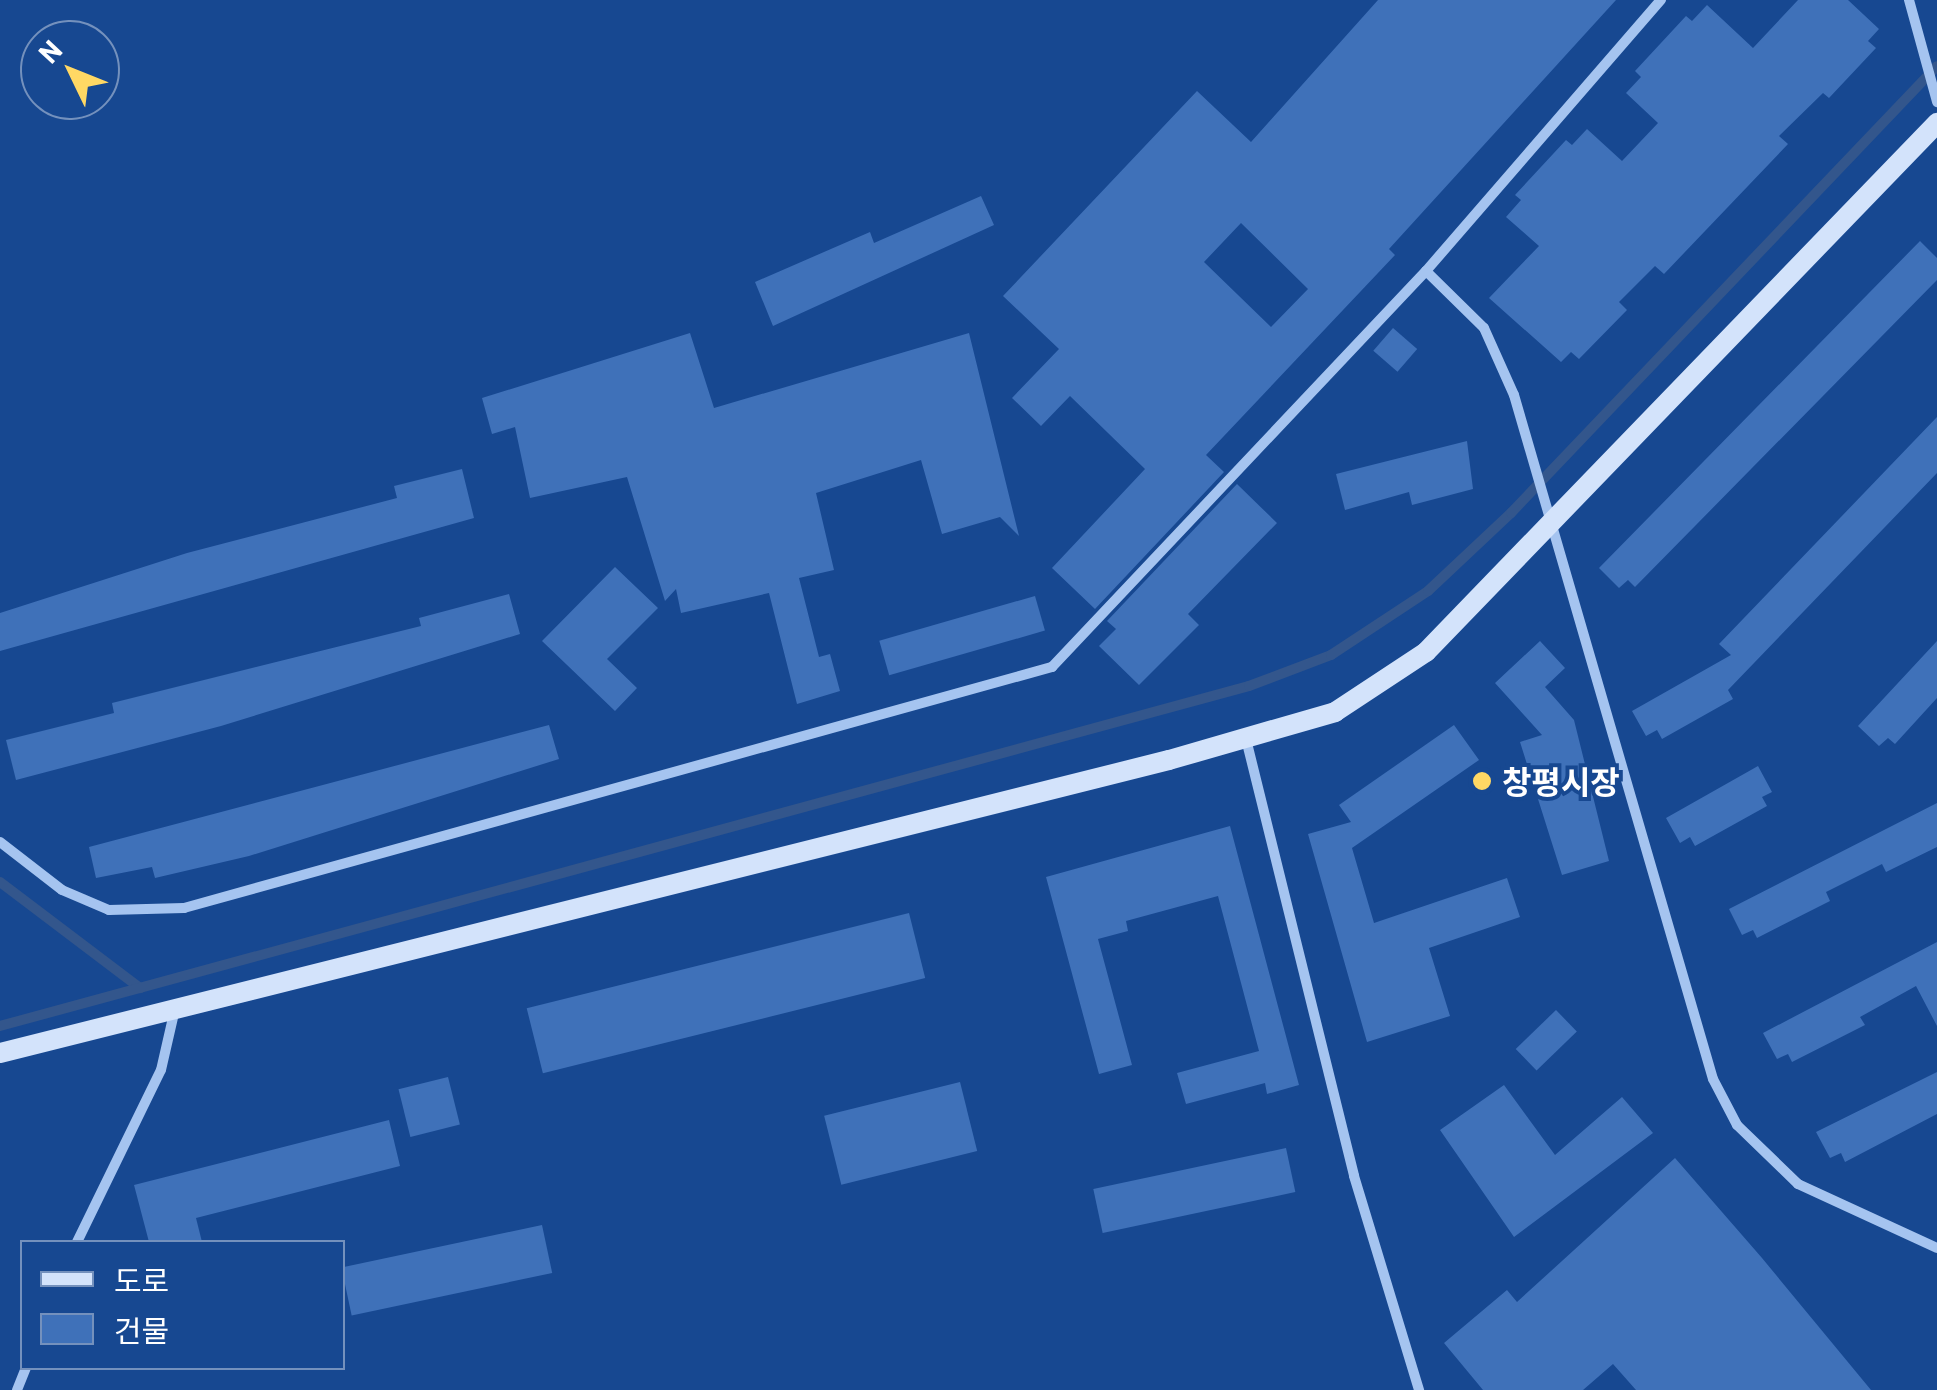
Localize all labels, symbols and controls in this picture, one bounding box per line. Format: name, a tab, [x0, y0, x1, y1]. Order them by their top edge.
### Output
north arrow	[20, 20, 120, 120]
text: N	[31, 32, 68, 69]
place label: 창평시장	[1502, 762, 1620, 800]
marker: 창평시장	[1471, 770, 1493, 792]
legend	[20, 1240, 345, 1370]
text: 도로	[114, 1262, 169, 1298]
text: 건물	[114, 1312, 169, 1348]

